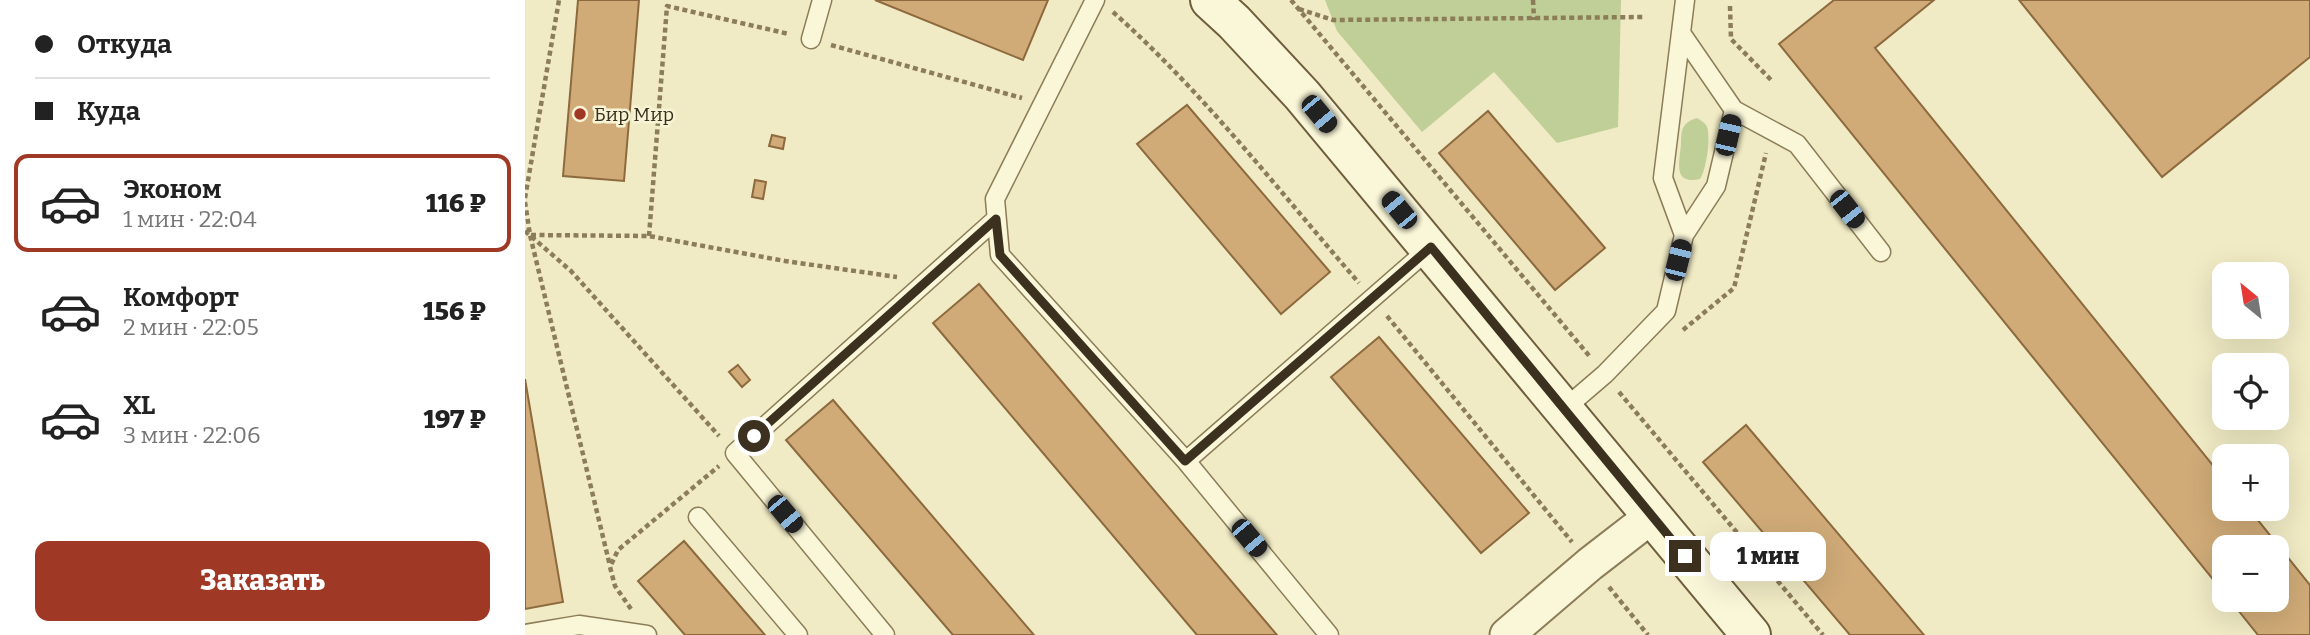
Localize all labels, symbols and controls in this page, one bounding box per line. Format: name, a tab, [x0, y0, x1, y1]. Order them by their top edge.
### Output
text: Откуда	[77, 29, 172, 60]
car	[1298, 91, 1341, 137]
text: Куда	[77, 96, 140, 127]
place label: Бир Мир	[594, 103, 674, 126]
marker: Бир Мир	[572, 106, 588, 122]
car	[1714, 112, 1743, 158]
icon: car	[39, 172, 102, 235]
text: Эконом	[123, 174, 222, 205]
car	[1826, 186, 1869, 232]
car	[1378, 187, 1421, 233]
text: 116 ₽	[426, 188, 486, 219]
text: 1 мин · 22:04	[123, 205, 257, 233]
car	[1663, 237, 1694, 283]
north arrow	[2212, 262, 2289, 340]
map controls	[2212, 262, 2289, 612]
icon: car	[39, 280, 102, 343]
text: Комфорт	[123, 282, 239, 313]
text: 156 ₽	[423, 296, 486, 327]
text: 2 мин · 22:05	[123, 313, 259, 341]
button: locate	[2212, 353, 2289, 430]
icon: car	[39, 388, 102, 451]
text: XL	[123, 390, 155, 421]
text: 197 ₽	[423, 404, 486, 435]
route start	[738, 420, 770, 452]
text: 3 мин · 22:06	[123, 421, 261, 449]
button: +	[2212, 444, 2289, 521]
car	[764, 491, 807, 537]
car	[1228, 515, 1271, 561]
callout: 1 мин	[1709, 532, 1825, 580]
button: −	[2212, 535, 2289, 612]
route end	[1669, 540, 1701, 572]
button: Заказать	[35, 541, 490, 621]
text: 1 мин	[1737, 542, 1799, 570]

